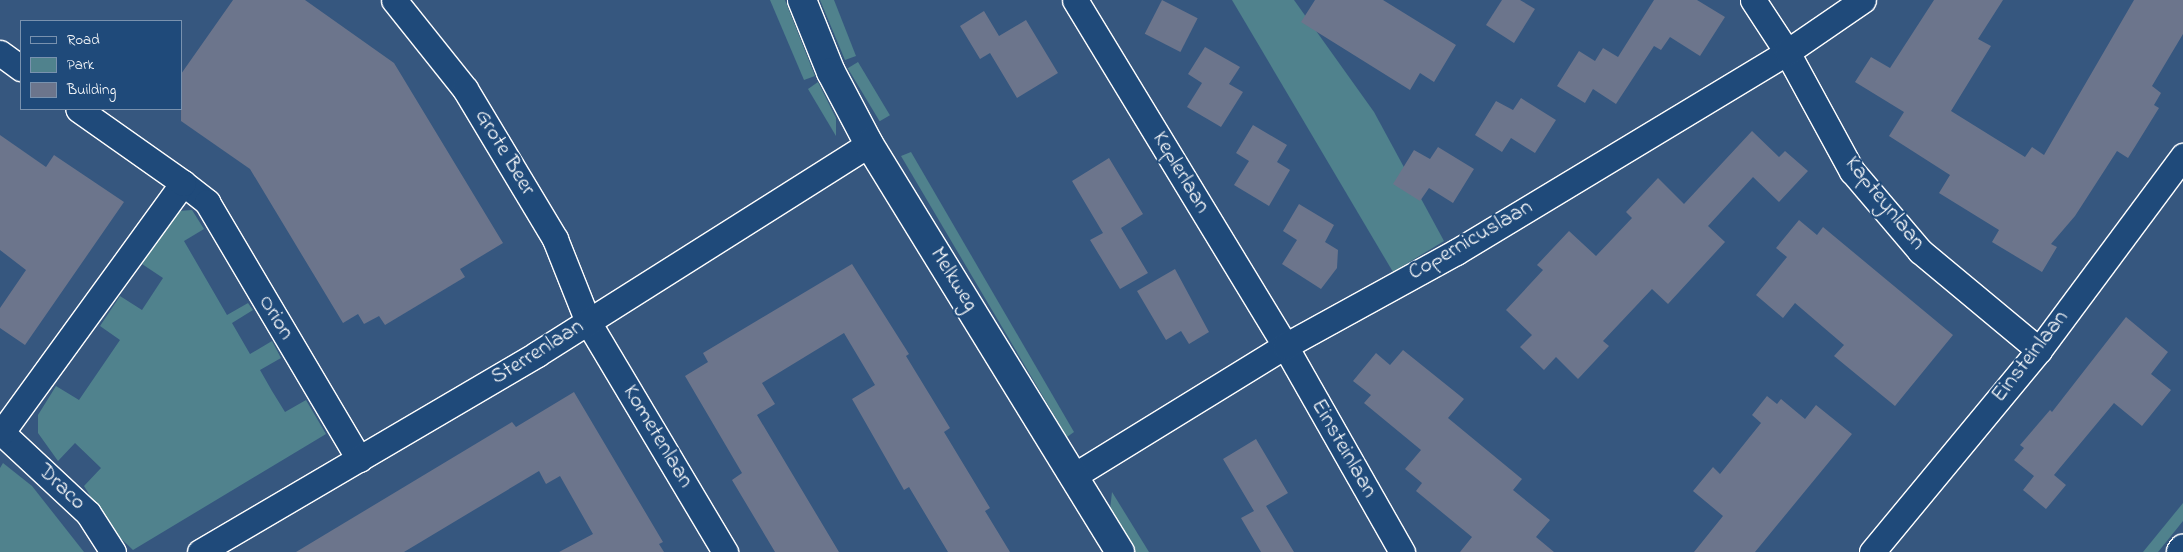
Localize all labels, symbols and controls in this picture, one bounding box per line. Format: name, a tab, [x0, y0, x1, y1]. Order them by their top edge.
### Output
legend	[20, 20, 182, 110]
text: Road	[67, 29, 100, 51]
text: Park	[67, 54, 94, 76]
text: Building	[67, 79, 116, 101]
street label: Grote Beer	[468, 105, 540, 201]
street label: Keplerlaan	[1145, 127, 1215, 219]
street label: Kapteynlaan	[1838, 152, 1930, 256]
street label: Copernicuslaan	[1404, 195, 1538, 287]
street label: Melkweg	[923, 243, 983, 317]
street label: Orion	[251, 291, 299, 345]
street label: Einsteinlaan	[1987, 306, 2075, 408]
street label: Sterrenlaan	[487, 314, 589, 392]
street label: Kometenlaan	[616, 381, 698, 493]
street label: Einsteinlaan	[1304, 395, 1382, 503]
street label: Draco	[31, 459, 91, 517]

